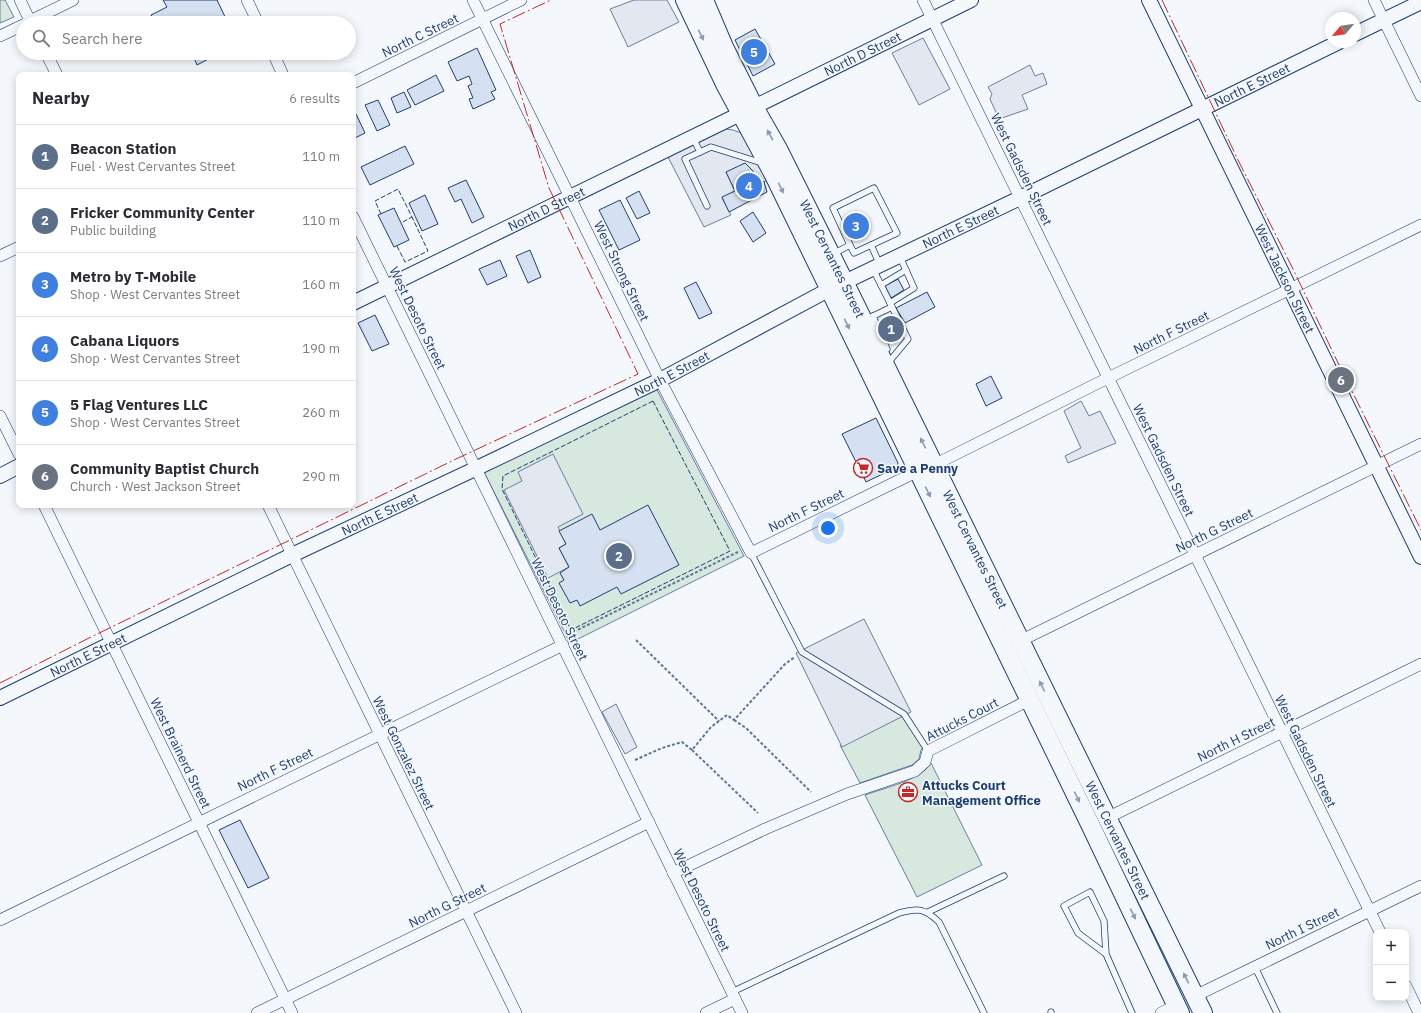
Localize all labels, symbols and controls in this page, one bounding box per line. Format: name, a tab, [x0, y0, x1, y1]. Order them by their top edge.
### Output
street label: North C Street	[379, 10, 461, 61]
north arrow	[1325, 12, 1361, 48]
search box	[16, 16, 356, 60]
icon: search	[30, 27, 52, 49]
street label: North D Street	[821, 28, 904, 80]
text: Search here	[62, 29, 142, 48]
one-way arrow	[698, 30, 704, 41]
pin: 5	[741, 37, 767, 67]
street label: North E Street	[1211, 59, 1293, 111]
text: Nearby	[32, 87, 90, 109]
text: 6 results	[289, 90, 340, 107]
street label: West Gadsden Street	[987, 110, 1056, 228]
one-way arrow	[767, 129, 774, 141]
text: Beacon Station	[70, 139, 177, 158]
text: 1	[41, 148, 49, 165]
text: 110 m	[302, 148, 340, 165]
text: Fuel · West Cervantes Street	[70, 158, 235, 175]
pin: 4	[736, 171, 762, 201]
one-way arrow	[777, 182, 784, 193]
street label: North D Street	[505, 183, 588, 235]
street label: West Cervantes Street	[796, 197, 869, 321]
street label: North E Street	[920, 201, 1002, 253]
text: Fricker Community Center	[70, 203, 255, 222]
pin: 3	[843, 211, 869, 241]
text: 2	[41, 212, 49, 229]
text: 110 m	[302, 212, 340, 229]
street label: West Strong Street	[590, 218, 653, 324]
text: Public building	[70, 222, 156, 239]
street label: West Jackson Street	[1251, 222, 1318, 336]
street label: West Desoto Street	[385, 264, 450, 372]
text: Metro by T-Mobile	[70, 267, 196, 286]
text: 3	[41, 276, 49, 293]
text: 160 m	[302, 276, 340, 293]
text: Shop · West Cervantes Street	[70, 286, 240, 303]
street label: North F Street	[1131, 307, 1212, 358]
pin: 1	[878, 314, 904, 344]
one-way arrow	[844, 319, 850, 330]
text: Cabana Liquors	[70, 331, 179, 350]
text: 4	[41, 340, 49, 357]
text: 190 m	[302, 340, 340, 357]
street label: North E Street	[631, 347, 713, 400]
text: Shop · West Cervantes Street	[70, 350, 240, 367]
pin: 6	[1328, 365, 1354, 395]
text: 5 Flag Ventures LLC	[70, 395, 208, 414]
street label: West Gadsden Street	[1129, 401, 1198, 519]
text: 5	[41, 404, 49, 421]
text: 260 m	[302, 404, 340, 421]
text: Shop · West Cervantes Street	[70, 414, 240, 431]
one-way arrow	[920, 437, 926, 449]
supermarket icon: Save a Penny	[852, 457, 874, 479]
text: Community Baptist Church	[70, 459, 259, 478]
place label: Save a Penny	[877, 460, 958, 477]
text: 6	[41, 468, 49, 485]
text: 290 m	[302, 468, 340, 485]
text: Church · West Jackson Street	[70, 478, 241, 495]
street label: North F Street	[766, 485, 847, 536]
one-way arrow	[925, 486, 931, 497]
street label: West Cervantes Street	[939, 488, 1011, 612]
street label: North E Street	[339, 489, 421, 540]
street label: North G Street	[1173, 504, 1256, 557]
your location	[818, 518, 838, 538]
pin: 2	[606, 541, 632, 571]
street label: West Desoto Street	[527, 555, 592, 663]
street label: North E Street	[47, 630, 129, 681]
one-way arrow	[1039, 680, 1045, 691]
street label: West Gadsden Street	[1271, 692, 1340, 810]
street label: West Gonzalez Street	[369, 694, 438, 813]
street label: Attucks Court	[923, 694, 1001, 745]
street label: West Brainerd Street	[146, 695, 215, 811]
street label: North H Street	[1195, 713, 1278, 766]
street label: North F Street	[235, 744, 316, 795]
place label: Attucks Court Management Office	[922, 777, 1041, 809]
street label: West Cervantes Street	[1082, 778, 1154, 903]
office icon: Attucks Court Management Office	[897, 781, 919, 803]
one-way arrow	[1074, 792, 1080, 803]
street label: West Desoto Street	[669, 846, 734, 954]
street label: North G Street	[406, 879, 489, 932]
street label: North I Street	[1262, 903, 1342, 954]
one-way arrow	[1130, 909, 1136, 920]
map controls	[1373, 929, 1409, 1001]
button: +	[1373, 929, 1409, 965]
button: −	[1373, 965, 1409, 1001]
one-way arrow	[1183, 972, 1189, 984]

